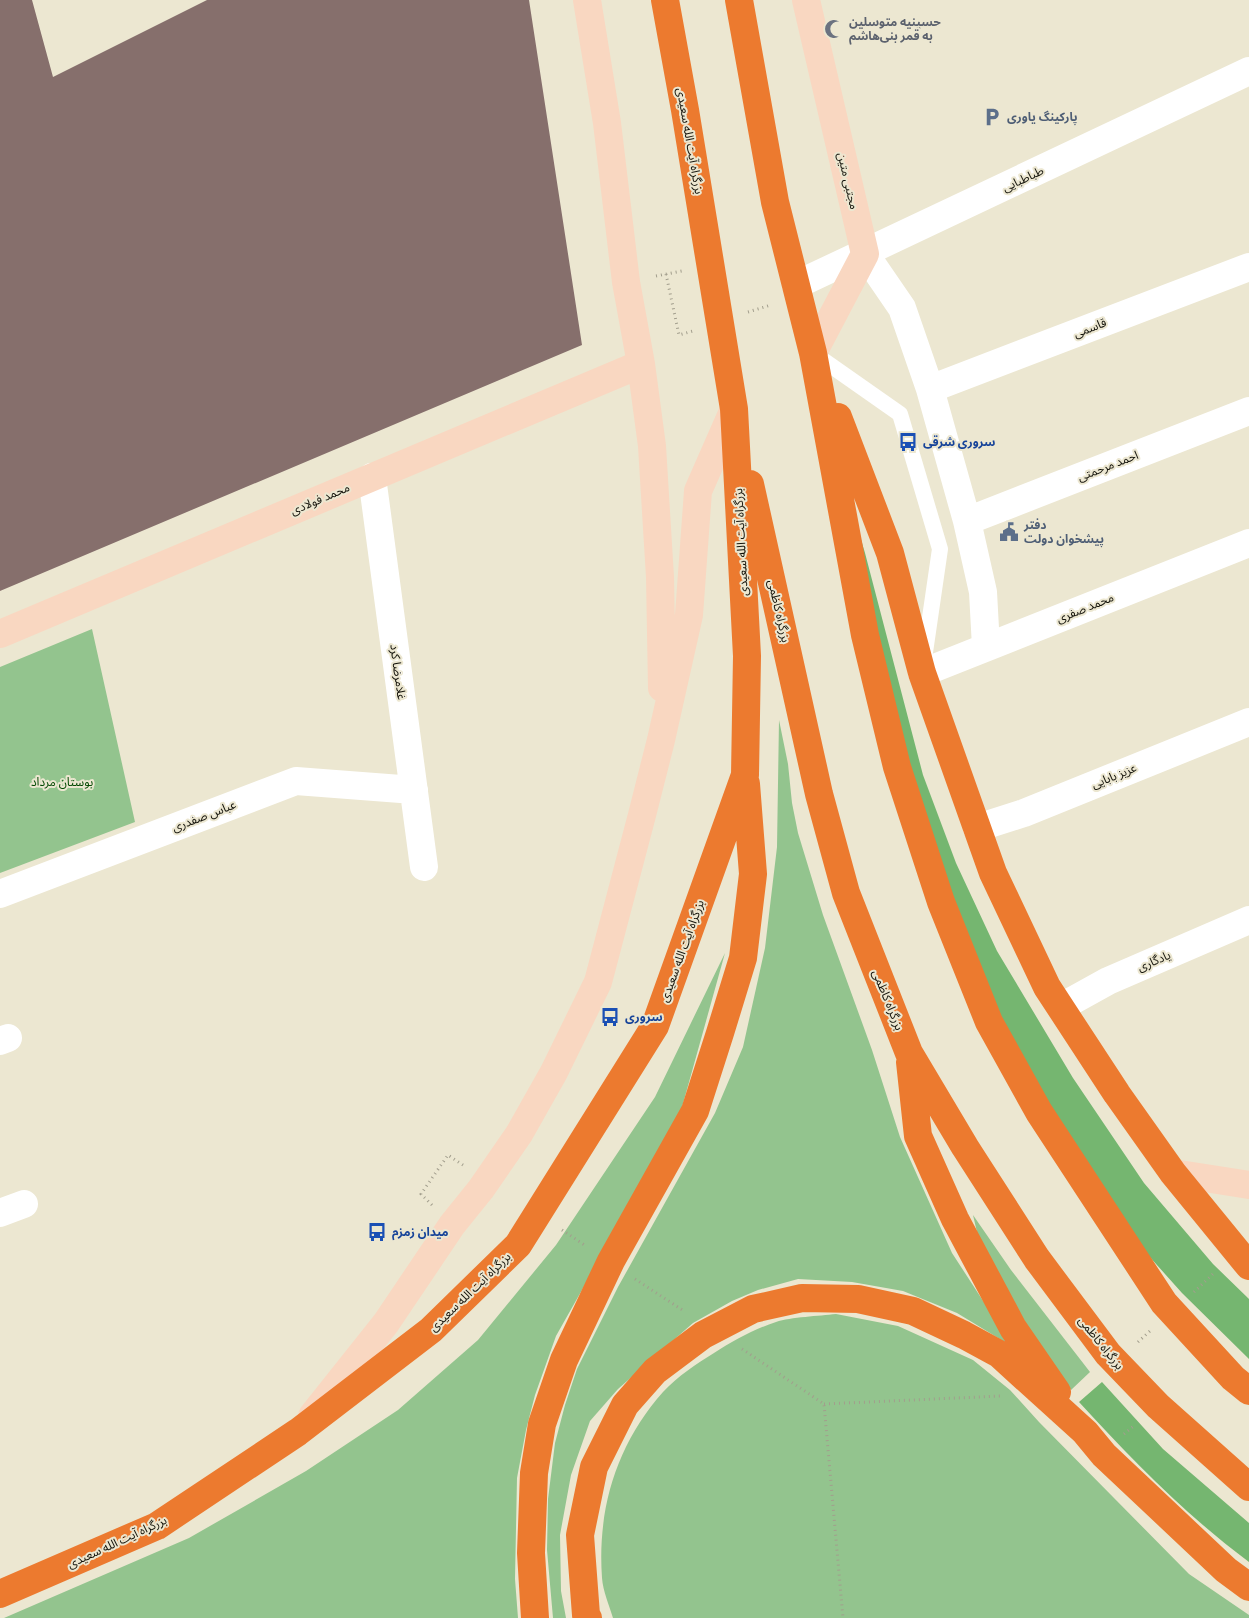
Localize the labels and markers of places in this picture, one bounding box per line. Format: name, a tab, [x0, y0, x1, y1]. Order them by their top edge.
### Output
place label: حسینیه متوسلین به قمر بنی‌هاشم	[849, 15, 941, 45]
mosque icon: حسینیه متوسلین به قمر بنی‌هاشم	[823, 18, 845, 40]
parking icon: پارکینگ یاوری	[981, 106, 1003, 128]
place label: پارکینگ یاوری	[1007, 110, 1078, 126]
bus stop icon: سروری شرقی	[897, 431, 919, 453]
place label: سروری شرقی	[923, 435, 995, 449]
place label: دفتر پیشخوان دولت	[1023, 518, 1104, 548]
public building icon: دفتر پیشخوان دولت	[998, 521, 1020, 543]
bus stop icon: سروری	[599, 1006, 621, 1028]
place label: سروری	[625, 1010, 663, 1024]
bus stop icon: میدان زمزم	[366, 1221, 388, 1243]
place label: میدان زمزم	[392, 1225, 449, 1241]

